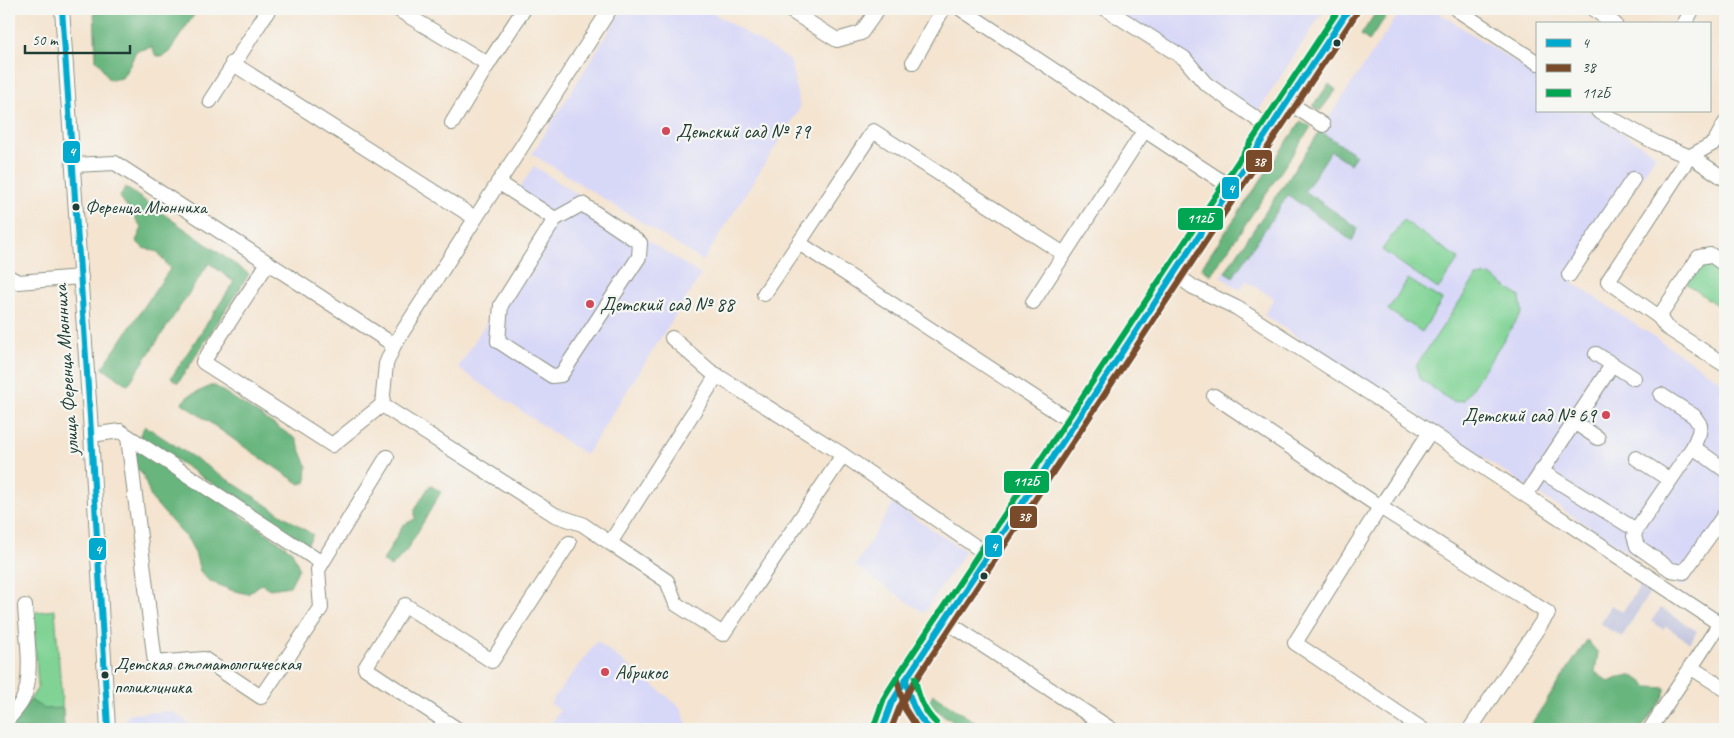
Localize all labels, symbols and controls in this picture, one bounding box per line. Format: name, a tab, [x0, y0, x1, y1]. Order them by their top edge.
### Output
scale bar	[25, 22, 130, 54]
legend	[1536, 22, 1712, 112]
text: 50 m	[32, 31, 59, 50]
text: 4	[1582, 34, 1590, 53]
unlabelled marker	[1332, 38, 1342, 48]
text: 38	[1582, 58, 1597, 77]
text: 112Б	[1582, 84, 1612, 103]
place label: Детский сад № 79	[676, 119, 812, 144]
marker: Детский сад № 79	[660, 125, 672, 137]
line badge: 4	[62, 140, 81, 164]
text: 4	[69, 143, 77, 160]
line badge: 38	[1245, 149, 1273, 173]
text: 38	[1253, 153, 1267, 170]
line badge: 4	[1221, 176, 1240, 200]
text: 4	[1228, 180, 1236, 197]
place label: Ференца Мюнниха	[85, 195, 209, 219]
marker: Ференца Мюнниха	[71, 202, 81, 212]
line badge: 112Б	[1177, 207, 1224, 231]
text: 112Б	[1187, 210, 1216, 227]
street label: улица Ференца Мюнниха	[47, 282, 85, 457]
place label: Детский сад № 88	[600, 292, 736, 317]
marker: Детский сад № 88	[584, 298, 596, 310]
place label: Детский сад № 69	[1462, 403, 1598, 428]
marker: Детский сад № 69	[1600, 409, 1612, 421]
line badge: 112Б	[1003, 470, 1050, 494]
text: 112Б	[1013, 473, 1042, 490]
line badge: 38	[1009, 505, 1038, 529]
text: 38	[1018, 508, 1032, 525]
line badge: 4	[984, 534, 1003, 558]
line badge: 4	[88, 537, 107, 561]
text: 4	[991, 538, 999, 555]
text: 4	[95, 541, 103, 558]
unlabelled marker	[979, 571, 989, 581]
place label: Детская стоматологическая поликлиника	[114, 652, 302, 699]
place label: Абрикос	[615, 660, 669, 685]
marker: Абрикос	[599, 666, 611, 678]
marker: Детская стоматологическая поликлиника	[100, 670, 110, 680]

